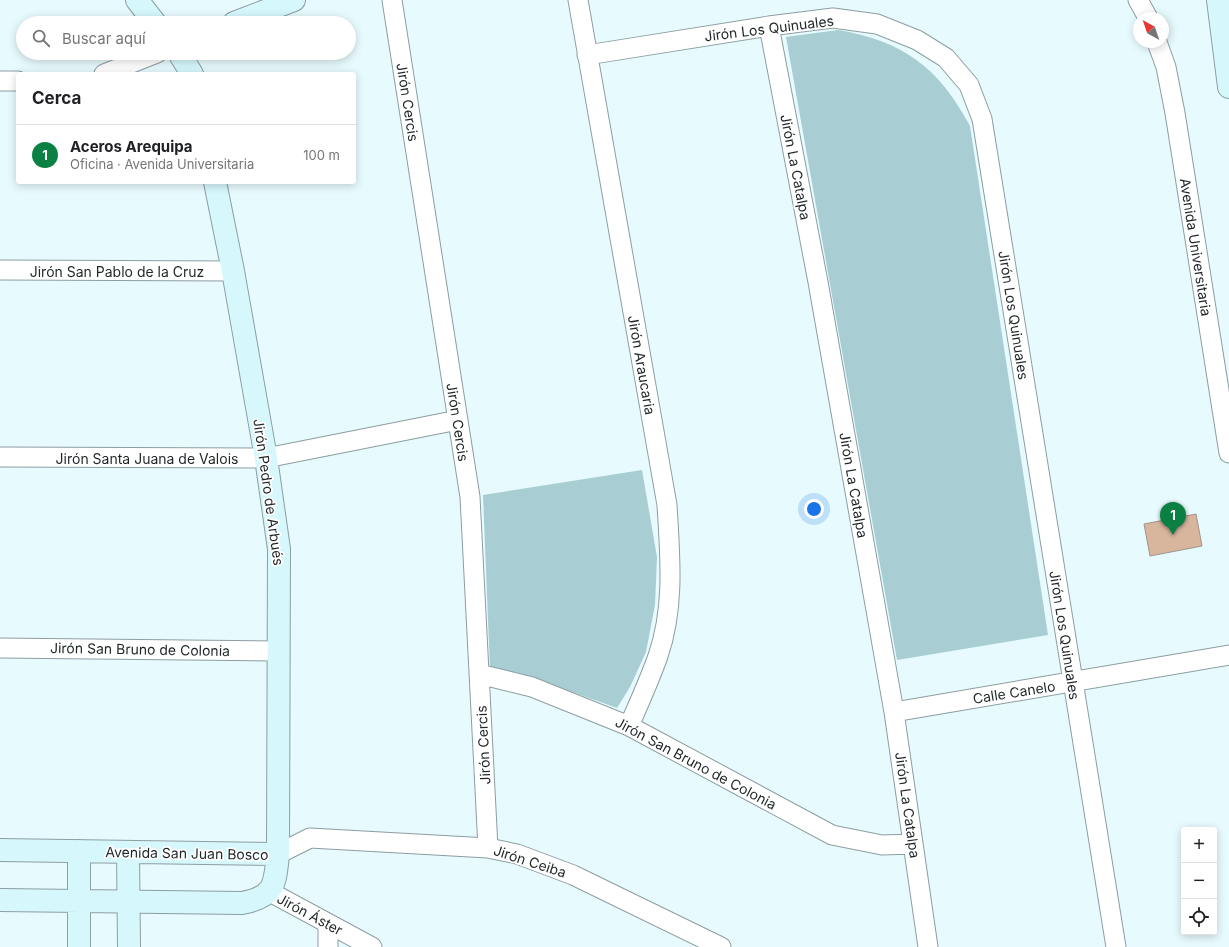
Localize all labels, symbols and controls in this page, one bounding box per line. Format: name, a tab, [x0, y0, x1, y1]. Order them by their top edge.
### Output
street label: Jirón Los Quinuales	[703, 12, 835, 44]
north arrow	[1133, 12, 1169, 48]
search box	[16, 16, 356, 60]
icon: search	[30, 27, 52, 49]
text: Buscar aquí	[62, 29, 146, 48]
street label: Jirón Cercis	[393, 62, 423, 142]
text: Cerca	[32, 88, 81, 108]
street label: Jirón La Catalpa	[777, 113, 815, 221]
text: Aceros Arequipa	[70, 137, 193, 156]
text: 1	[42, 147, 48, 163]
text: 100 m	[303, 147, 340, 163]
text: Oficina · Avenida Universitaria	[70, 156, 254, 172]
street label: Avenida Universitaria	[1177, 177, 1215, 317]
street label: Jirón Los Quinuales	[995, 249, 1033, 381]
street label: Jirón San Pablo de la Cruz	[30, 263, 204, 280]
street label: Jirón Araucaria	[625, 314, 659, 416]
street label: Jirón Cercis	[443, 382, 473, 462]
street label: Jirón Pedro de Arbués	[250, 417, 288, 567]
street label: Jirón La Catalpa	[836, 431, 872, 539]
street label: Jirón Santa Juana de Valois	[56, 450, 238, 467]
your location	[804, 499, 824, 519]
pin: 1	[1160, 502, 1186, 535]
street label: Jirón Los Quinuales	[1046, 569, 1084, 701]
street label: Jirón San Bruno de Colonia	[50, 639, 230, 659]
street label: Calle Canelo	[972, 677, 1056, 707]
street label: Jirón Cercis	[472, 705, 494, 785]
street label: Jirón San Bruno de Colonia	[613, 713, 779, 813]
street label: Jirón La Catalpa	[892, 751, 924, 859]
map controls	[1181, 827, 1217, 935]
button: +	[1181, 827, 1217, 863]
street label: Jirón Ceiba	[492, 841, 568, 881]
street label: Avenida San Juan Bosco	[105, 843, 269, 863]
button: −	[1181, 863, 1217, 899]
street label: Jirón Áster	[274, 890, 346, 938]
button: locate	[1181, 899, 1217, 935]

